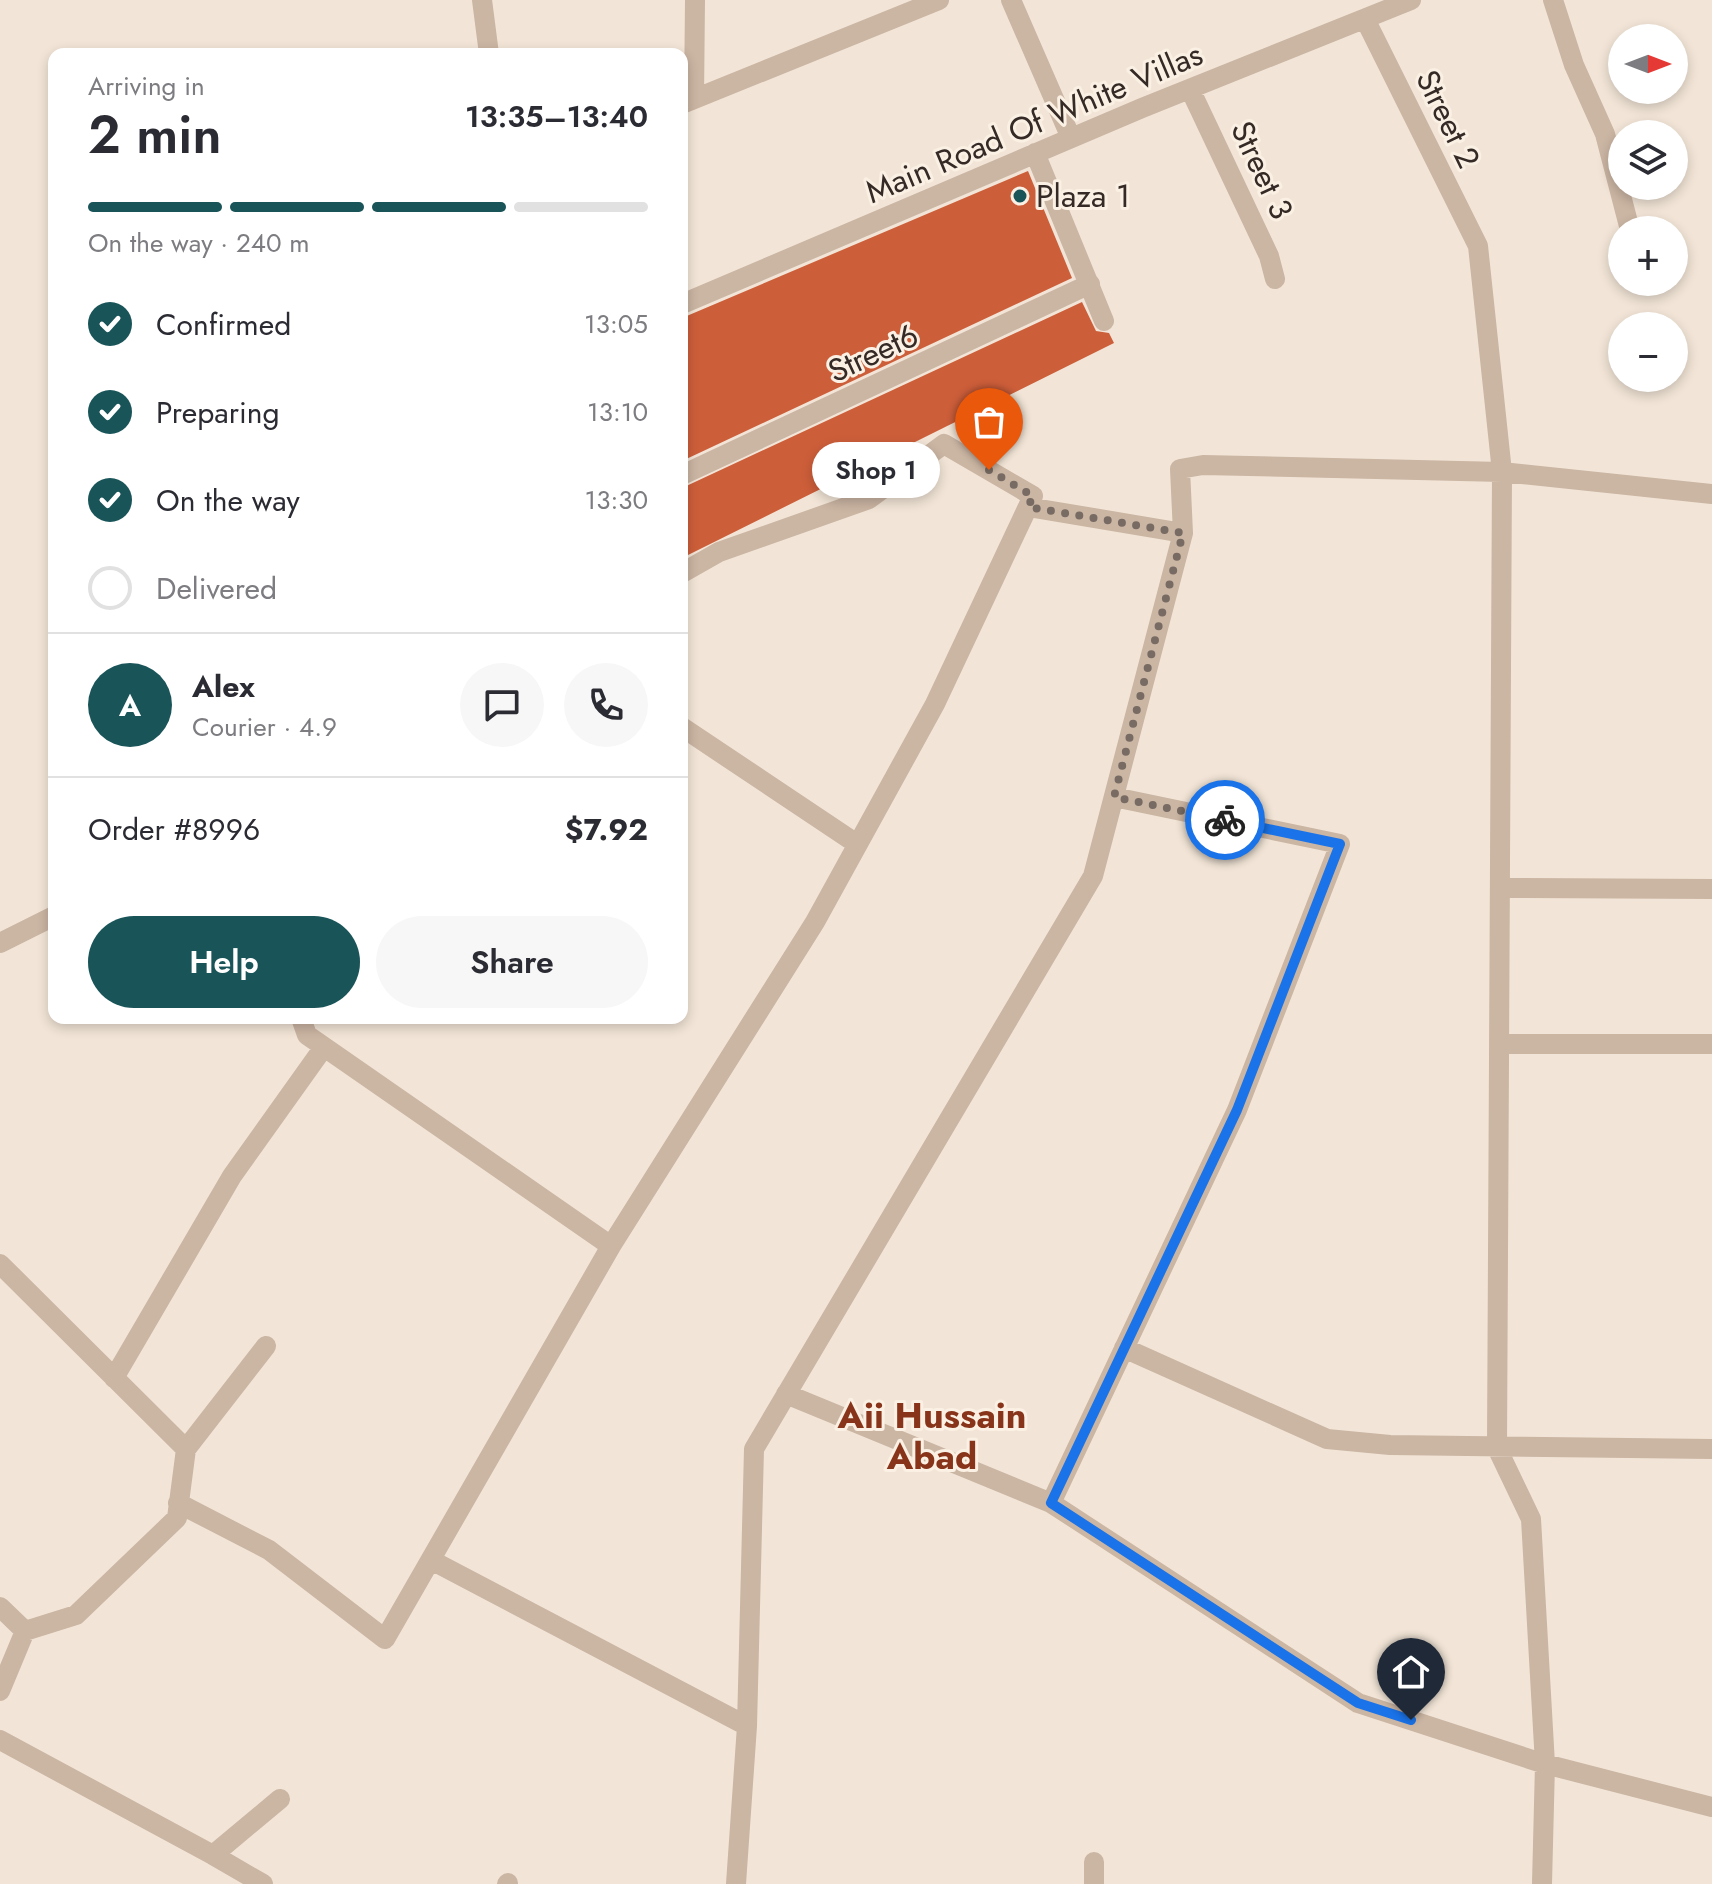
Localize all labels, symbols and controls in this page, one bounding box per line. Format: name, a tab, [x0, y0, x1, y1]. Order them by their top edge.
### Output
north arrow	[1608, 24, 1688, 104]
map controls	[1608, 24, 1688, 392]
street label: Main Road Of White Villas	[859, 31, 1209, 215]
street label: Street 2	[1404, 62, 1492, 176]
text: Arriving in	[88, 67, 205, 105]
text: 13:35–13:40	[465, 95, 648, 138]
text: 2 min	[88, 97, 221, 173]
street label: Street 3	[1219, 113, 1305, 227]
button: layers	[1608, 120, 1688, 200]
place label: Plaza 1	[1036, 173, 1130, 219]
marker: Plaza 1	[1011, 187, 1029, 205]
button: +	[1608, 216, 1688, 296]
text: On the way · 240 m	[88, 224, 310, 262]
icon: check	[88, 302, 132, 346]
text: Confirmed	[156, 303, 291, 346]
text: 13:05	[584, 305, 648, 343]
street label: Street6	[820, 312, 926, 394]
button: −	[1608, 312, 1688, 392]
pin	[955, 388, 1023, 470]
icon: check	[88, 390, 132, 434]
text: Preparing	[156, 391, 280, 434]
text: 13:10	[587, 393, 648, 431]
icon: bag	[967, 400, 1011, 444]
callout: Shop 1	[813, 442, 941, 498]
text: Shop 1	[835, 451, 917, 489]
icon: check	[88, 478, 132, 522]
text: On the way	[156, 479, 300, 522]
text: 13:30	[585, 481, 648, 519]
text: Delivered	[156, 567, 277, 610]
button: chat	[460, 663, 544, 747]
button: phone	[564, 663, 648, 747]
text: Alex	[192, 665, 255, 708]
text: A	[119, 684, 141, 727]
text: Courier · 4.9	[192, 708, 337, 746]
courier	[1185, 780, 1265, 860]
icon: bike	[1203, 798, 1247, 842]
text: Order #8996	[88, 808, 260, 851]
text: $7.92	[565, 808, 648, 851]
button: Help	[88, 916, 360, 1008]
button: Share	[376, 916, 648, 1008]
district label: Aii Hussain Abad	[836, 1389, 1027, 1482]
pin	[1377, 1638, 1445, 1720]
icon: home	[1389, 1650, 1433, 1694]

